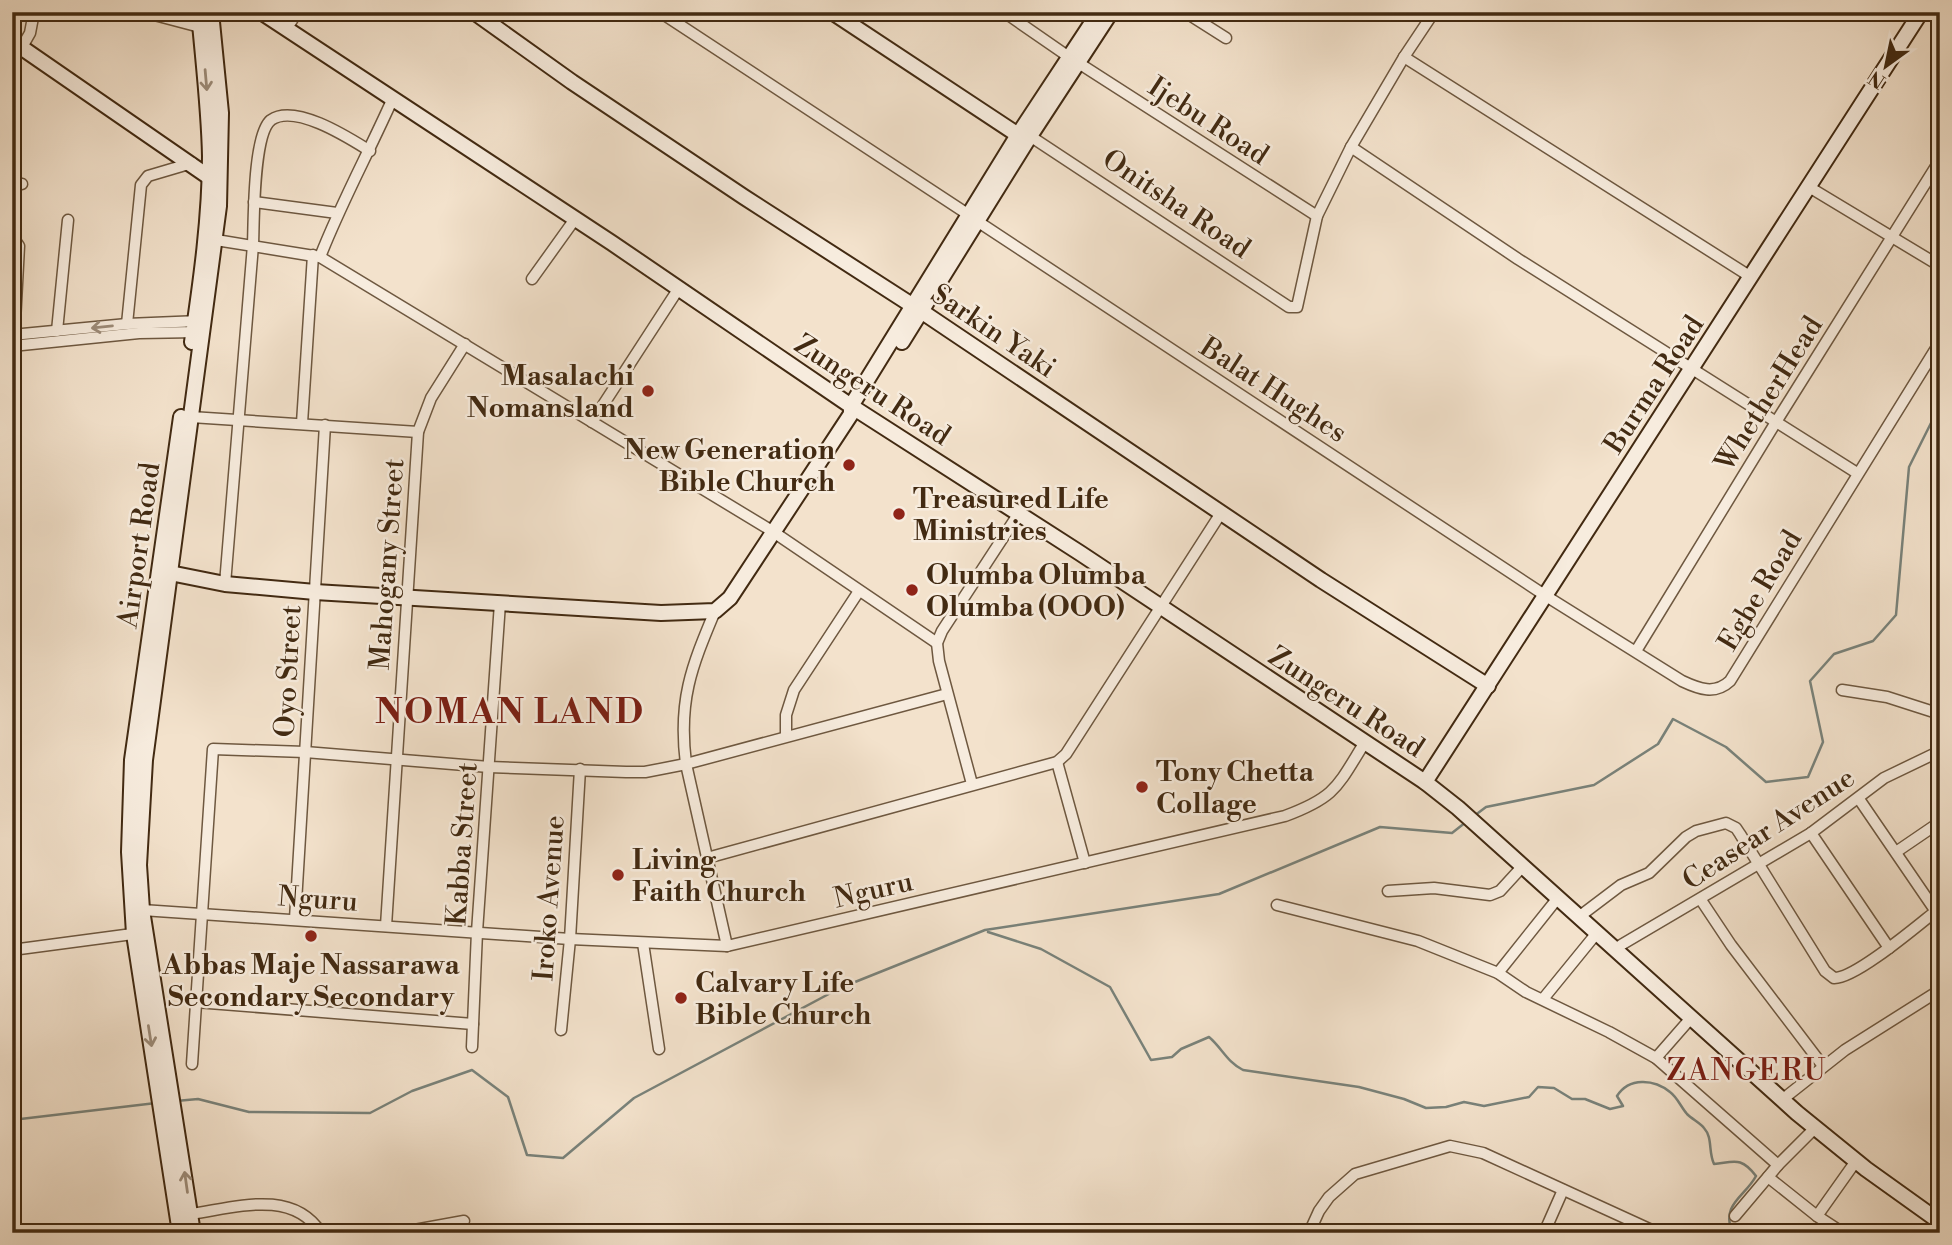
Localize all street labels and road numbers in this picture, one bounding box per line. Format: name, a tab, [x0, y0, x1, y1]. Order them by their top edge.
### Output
street label: Ijebu Road	[1141, 69, 1275, 173]
street label: Onitsha Road	[1095, 142, 1257, 267]
street label: Sarkin Yaki	[924, 277, 1062, 386]
street label: Burma Road	[1596, 309, 1712, 461]
street label: WhetherHead	[1707, 310, 1831, 479]
street label: Zungeru Road	[788, 327, 957, 454]
street label: Balat Hughes	[1192, 329, 1353, 451]
street label: Mahogany Street	[363, 457, 412, 671]
street label: Airport Road	[110, 460, 168, 631]
street label: Egbe Road	[1711, 524, 1810, 657]
street label: Oyo Street	[268, 604, 309, 738]
street label: Zungeru Road	[1262, 639, 1431, 766]
street label: Kabba Street	[439, 761, 486, 927]
street label: Ceasear Avenue	[1676, 761, 1861, 898]
street label: Iroko Avenue	[526, 814, 573, 982]
street label: Nguru	[830, 864, 916, 917]
street label: Nguru	[277, 879, 359, 920]

